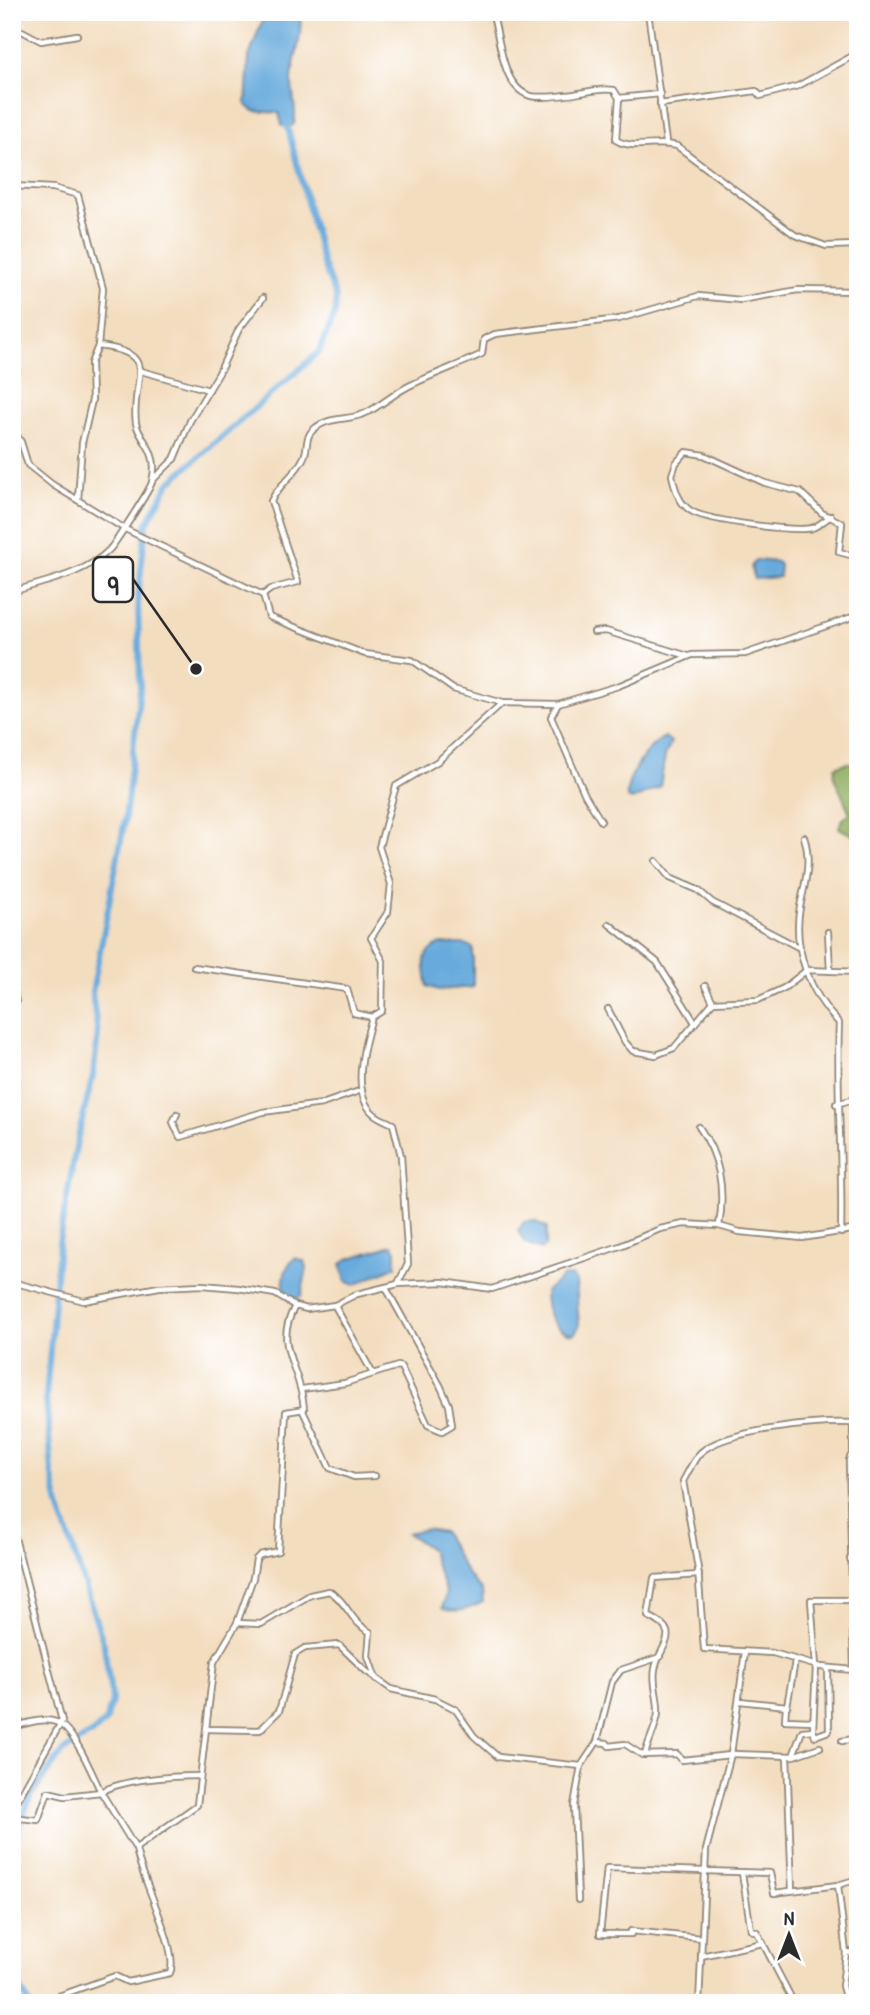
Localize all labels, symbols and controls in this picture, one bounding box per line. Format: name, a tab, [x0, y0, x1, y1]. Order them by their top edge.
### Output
callout: q	[93, 557, 133, 602]
text: q	[107, 563, 119, 596]
north arrow	[754, 1899, 824, 1969]
text: N	[784, 1905, 794, 1931]

